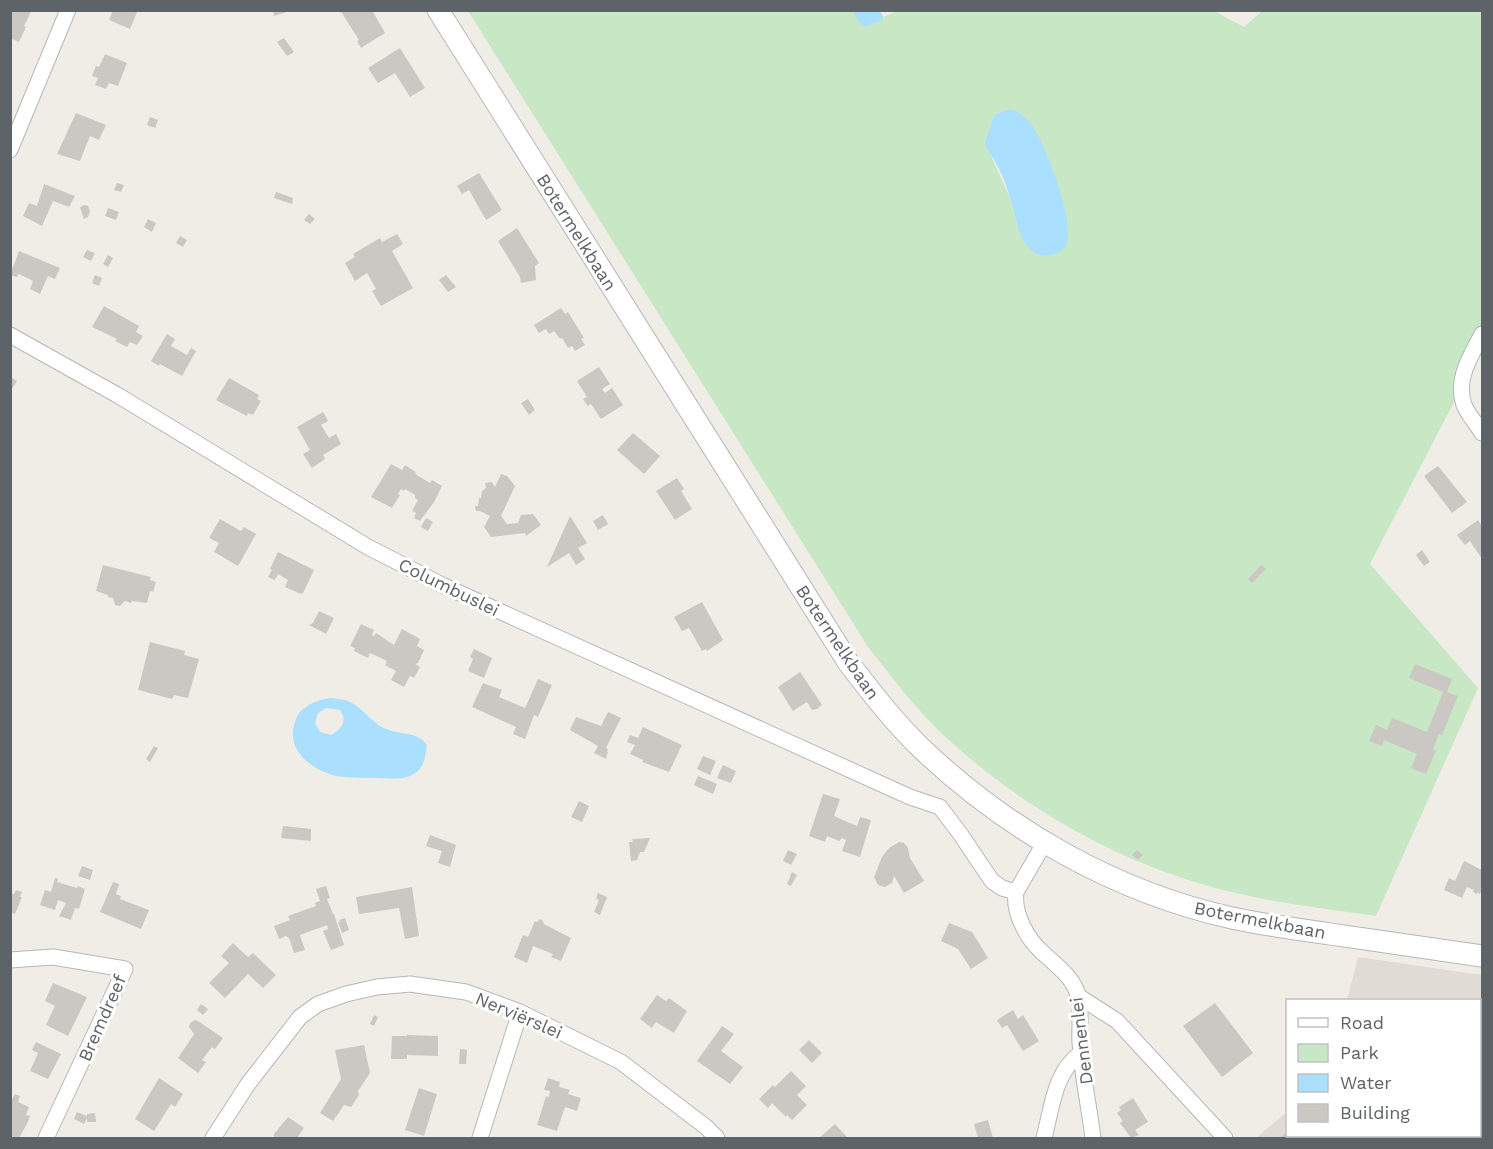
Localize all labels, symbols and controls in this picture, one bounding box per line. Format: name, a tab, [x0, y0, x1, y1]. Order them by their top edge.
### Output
street label: Botermelkbaan	[533, 170, 621, 294]
street label: Columbuslei	[395, 554, 503, 620]
street label: Botermelkbaan	[792, 581, 884, 703]
street label: Botermelkbaan	[1192, 897, 1328, 943]
street label: Bremdreef	[74, 971, 130, 1065]
street label: Nerviërslei	[472, 987, 566, 1043]
street label: Dennenlei	[1065, 996, 1097, 1086]
legend	[1286, 999, 1481, 1137]
text: Road	[1340, 1012, 1384, 1033]
text: Park	[1340, 1042, 1379, 1063]
text: Water	[1340, 1072, 1392, 1093]
text: Building	[1340, 1102, 1410, 1123]

